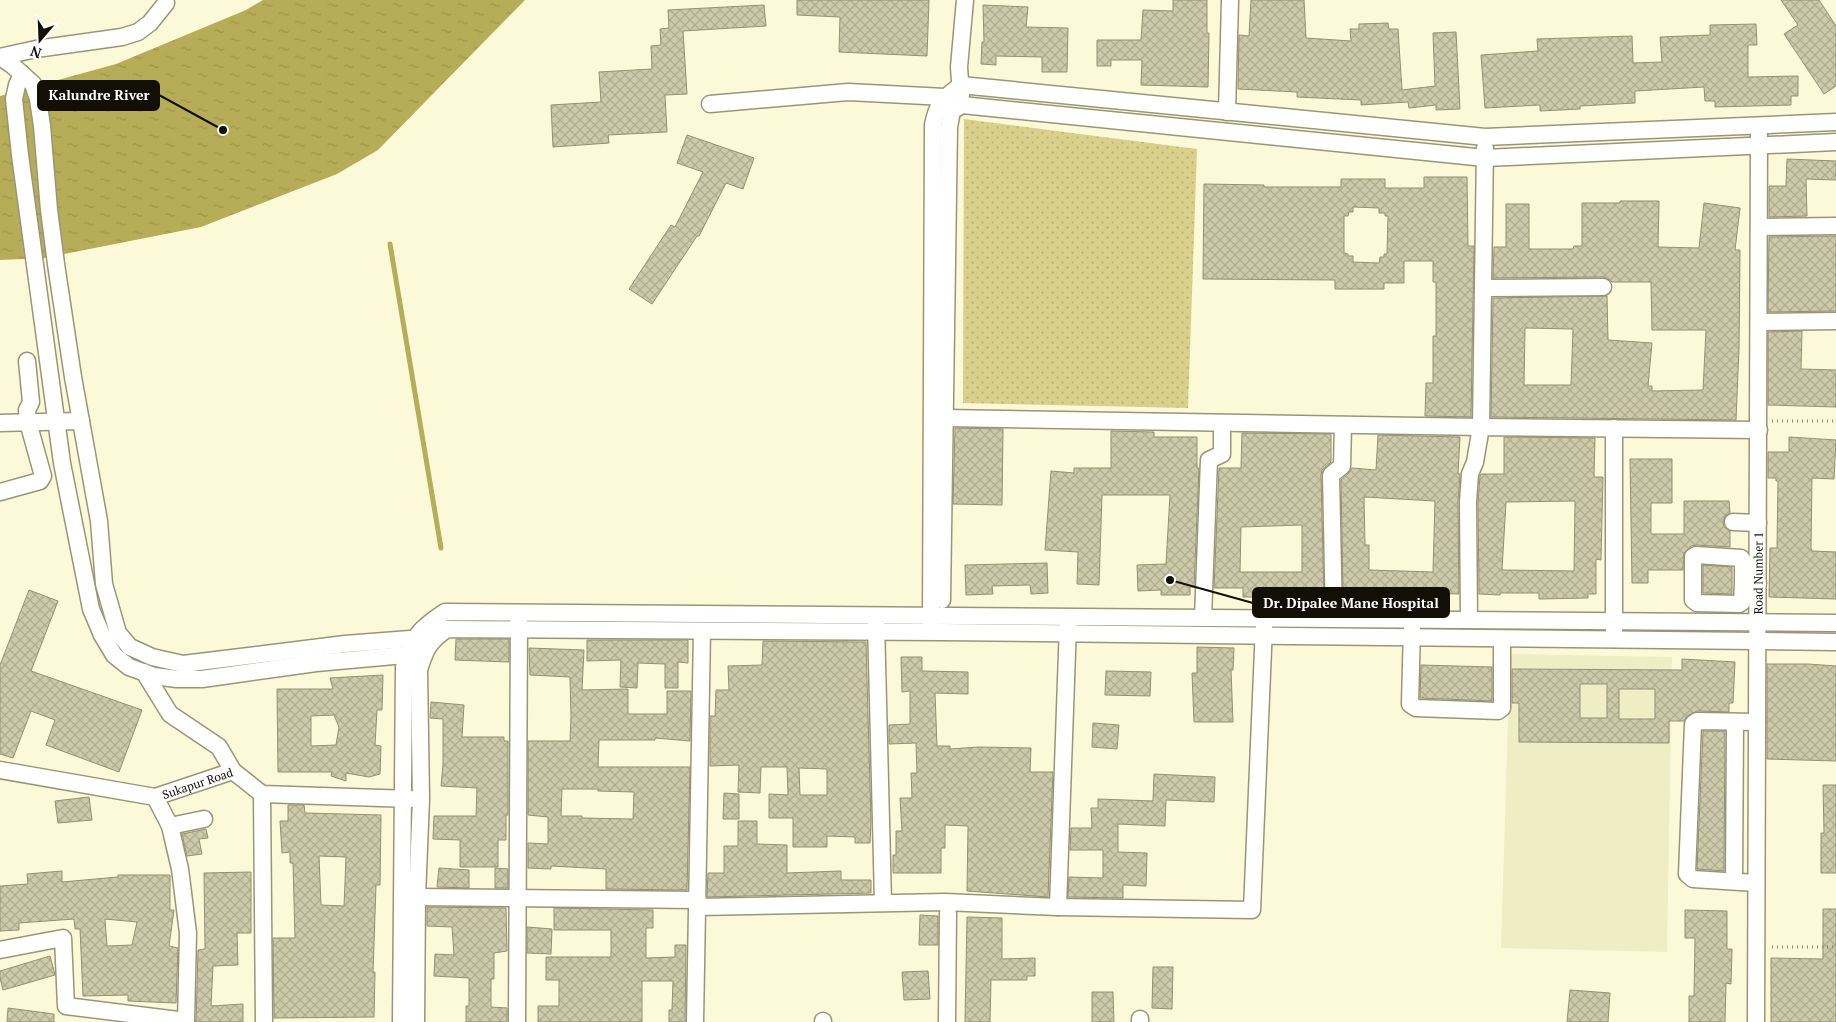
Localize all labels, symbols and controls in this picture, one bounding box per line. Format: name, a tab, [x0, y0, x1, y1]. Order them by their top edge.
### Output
north arrow	[15, 15, 65, 65]
text: N	[27, 42, 44, 63]
callout: Kalundre River	[38, 81, 159, 110]
text: Kalundre River	[48, 85, 150, 104]
street label: Road Number 1	[1750, 532, 1765, 614]
callout: Dr. Dipalee Mane Hospital	[1253, 588, 1449, 617]
text: Dr. Dipalee Mane Hospital	[1263, 593, 1439, 612]
street label: Sukapur Road	[160, 764, 235, 802]

